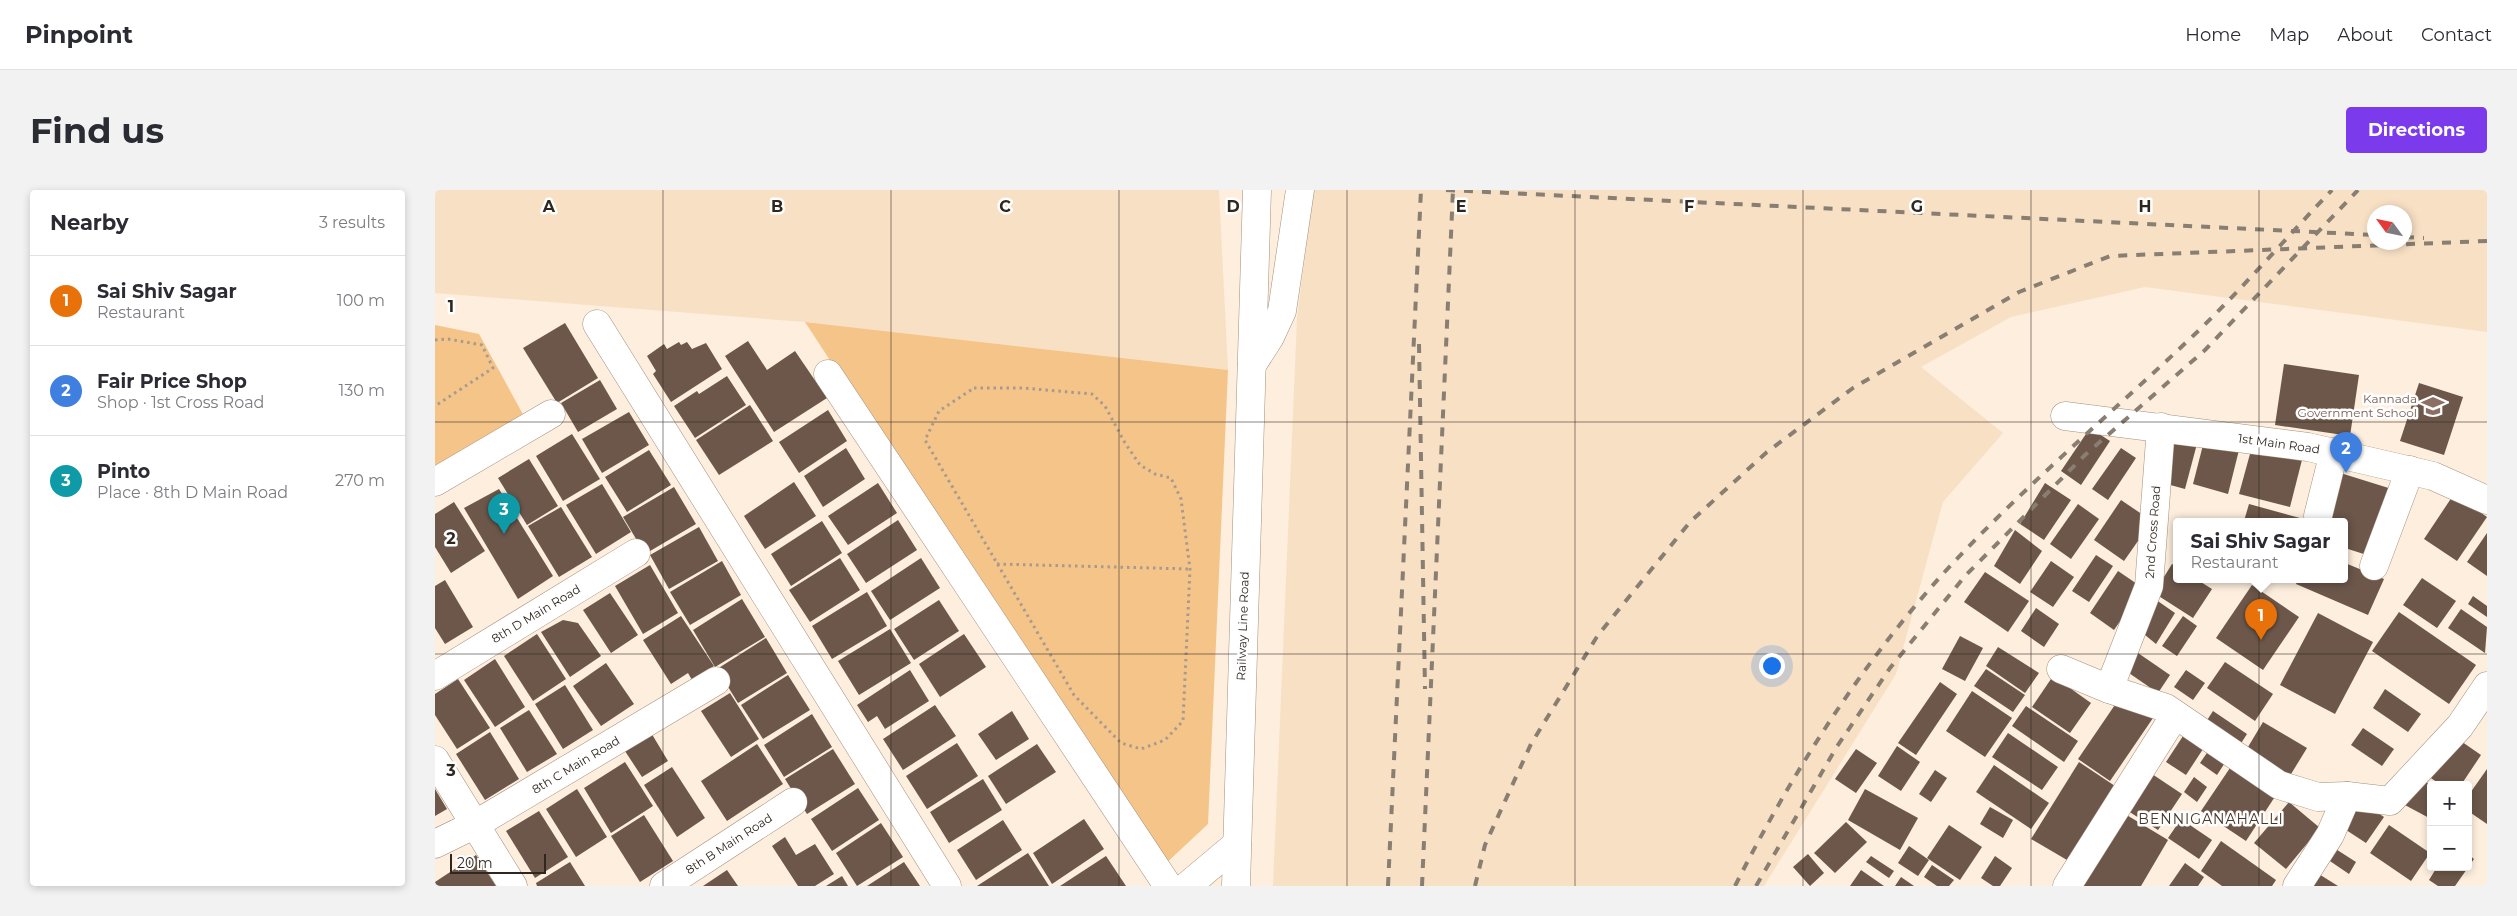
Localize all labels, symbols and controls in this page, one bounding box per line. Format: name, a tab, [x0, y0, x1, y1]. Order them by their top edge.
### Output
text: Pinpoint	[25, 20, 133, 49]
text: Home	[2185, 24, 2241, 46]
text: Map	[2269, 24, 2309, 46]
text: About	[2337, 24, 2393, 46]
text: Contact	[2421, 24, 2492, 46]
button: Directions	[2346, 107, 2487, 153]
text: Find us	[30, 109, 164, 152]
text: A	[542, 197, 556, 216]
text: B	[771, 197, 783, 216]
text: C	[999, 197, 1011, 216]
text: D	[1226, 197, 1240, 216]
text: E	[1456, 197, 1466, 216]
text: F	[1684, 197, 1694, 216]
text: G	[1911, 197, 1923, 216]
text: H	[2139, 197, 2151, 216]
north arrow	[2367, 205, 2412, 250]
text: Nearby	[50, 210, 129, 235]
text: 3 results	[319, 213, 385, 232]
text: Sai Shiv Sagar	[97, 280, 237, 303]
text: 1	[63, 291, 69, 310]
text: 100 m	[337, 291, 385, 310]
text: 1	[448, 297, 454, 316]
text: Restaurant	[97, 303, 185, 322]
text: Fair Price Shop	[97, 370, 247, 393]
text: 2	[61, 381, 71, 400]
text: 130 m	[338, 381, 385, 400]
place label: Kannada Government School	[2297, 391, 2417, 420]
text: Shop · 1st Cross Road	[97, 393, 264, 412]
school or university icon: Kannada Government School	[2420, 393, 2446, 419]
street label: 1st Main Road	[2237, 430, 2321, 457]
pin: 2	[2330, 432, 2362, 473]
text: Pinto	[97, 460, 150, 483]
text: 3	[61, 471, 71, 490]
text: 270 m	[335, 471, 385, 490]
text: Place · 8th D Main Road	[97, 483, 288, 502]
street label: 2nd Cross Road	[2142, 485, 2163, 579]
pin: 3	[488, 493, 520, 534]
popup	[2173, 518, 2348, 583]
text: 2	[446, 529, 456, 548]
text: Sai Shiv Sagar	[2191, 530, 2330, 553]
text: Restaurant	[2191, 553, 2279, 572]
street label: Railway Line Road	[1233, 571, 1252, 681]
street label: 8th D Main Road	[488, 581, 583, 646]
pin: 1	[2245, 599, 2277, 640]
your location	[1759, 653, 1785, 679]
street label: 8th C Main Road	[529, 732, 622, 797]
text: 3	[445, 761, 456, 780]
map controls	[2427, 781, 2472, 871]
button: +	[2427, 781, 2472, 826]
street label: 8th B Main Road	[683, 810, 775, 877]
district label: BENNIGANAHALLI	[2138, 810, 2284, 828]
button: −	[2427, 826, 2472, 871]
scale bar	[450, 851, 546, 874]
text: 20 m	[457, 854, 493, 872]

